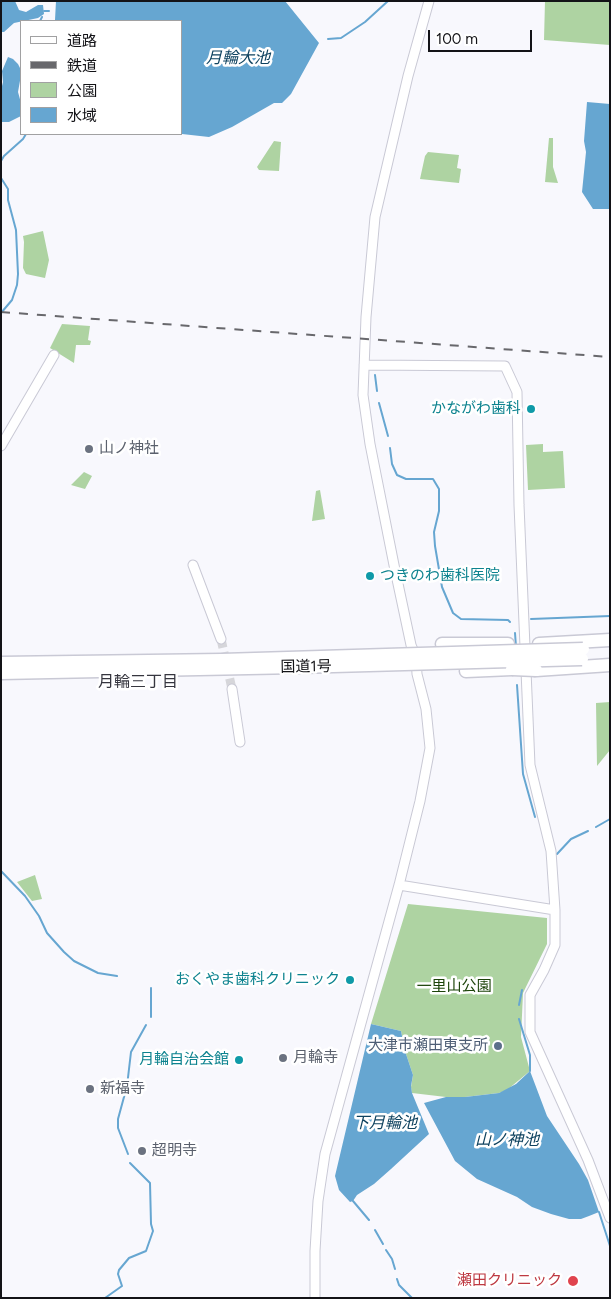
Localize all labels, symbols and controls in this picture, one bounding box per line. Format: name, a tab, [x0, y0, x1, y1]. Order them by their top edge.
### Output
legend	[20, 20, 182, 135]
scale bar	[431, 20, 535, 52]
text: 100 m	[436, 30, 478, 48]
text: 道路	[67, 32, 97, 50]
water label: 月輪大池	[206, 48, 270, 68]
text: 鉄道	[67, 57, 97, 75]
text: 公園	[67, 82, 97, 100]
text: 水域	[67, 107, 97, 125]
place label: かながわ歯科	[431, 400, 521, 418]
marker: かながわ歯科	[525, 403, 537, 415]
place label: 山ノ神社	[99, 440, 159, 458]
marker: 山ノ神社	[83, 443, 95, 455]
place label: つきのわ歯科医院	[380, 567, 500, 585]
marker: つきのわ歯科医院	[364, 570, 376, 582]
street label: 国道1号	[280, 658, 332, 676]
district label: 月輪三丁目	[98, 672, 178, 692]
place label: おくやま歯科クリニック	[175, 971, 340, 989]
marker: おくやま歯科クリニック	[344, 974, 356, 986]
park label: 一里山公園	[417, 978, 491, 996]
place label: 大津市瀬田東支所	[368, 1037, 488, 1055]
marker: 大津市瀬田東支所	[492, 1040, 504, 1052]
place label: 月輪寺	[293, 1049, 338, 1067]
place label: 月輪自治会館	[139, 1051, 229, 1069]
marker: 月輪寺	[277, 1052, 289, 1064]
marker: 月輪自治会館	[233, 1054, 245, 1066]
place label: 新福寺	[100, 1080, 145, 1098]
marker: 新福寺	[84, 1083, 96, 1095]
water label: 下月輪池	[353, 1113, 417, 1133]
water label: 山ノ神池	[475, 1130, 539, 1150]
place label: 超明寺	[152, 1142, 197, 1160]
marker: 超明寺	[136, 1145, 148, 1157]
place label: 瀬田クリニック	[457, 1272, 562, 1290]
marker: 瀬田クリニック	[566, 1274, 580, 1288]

